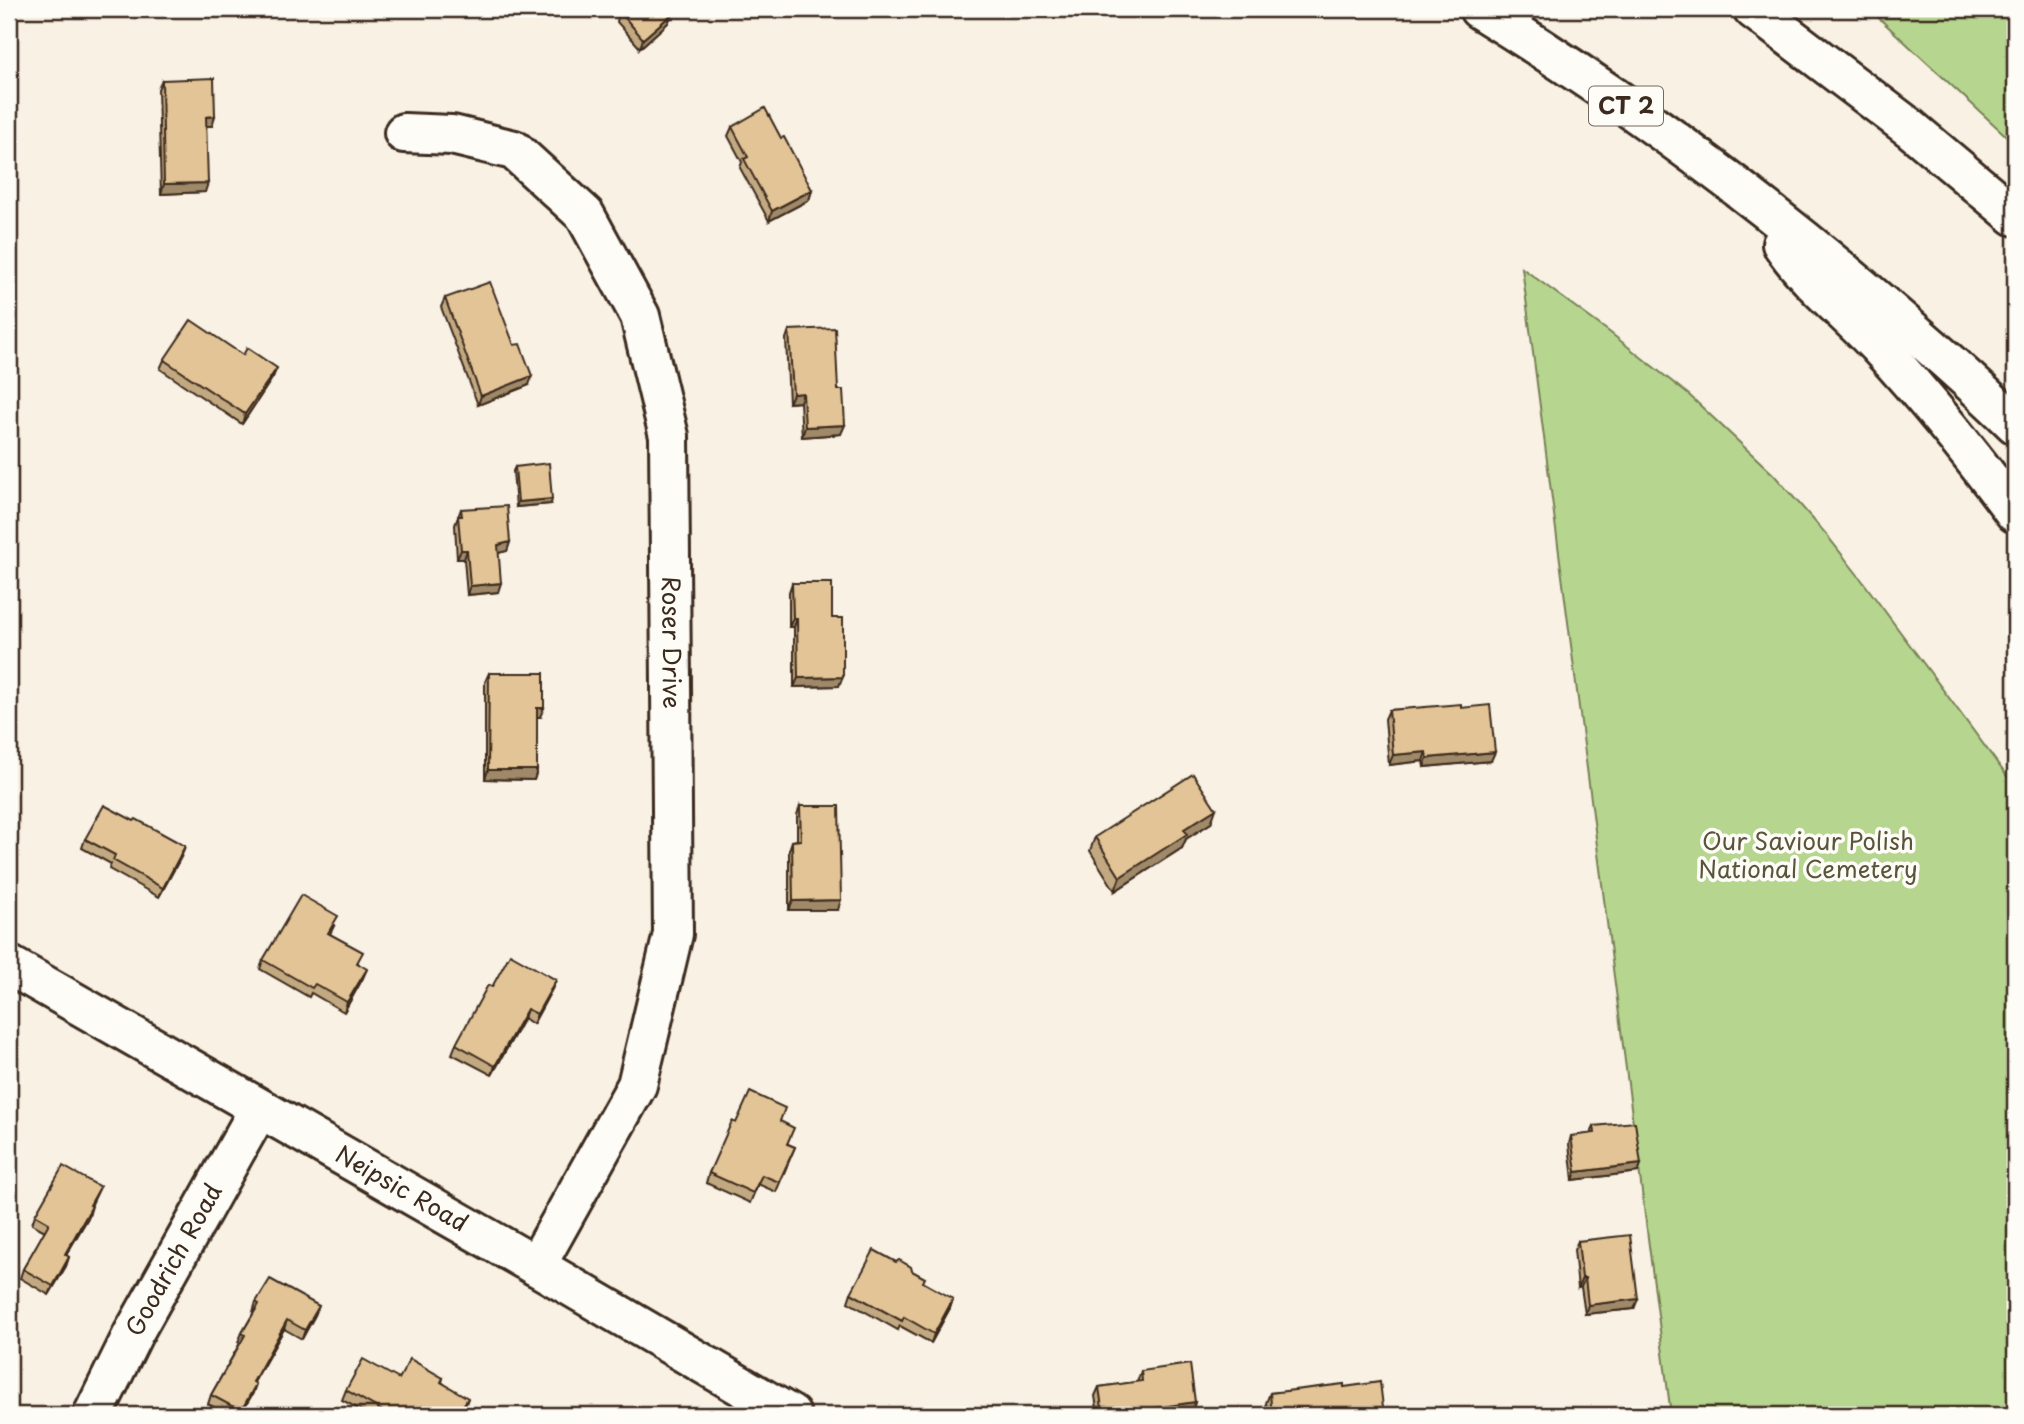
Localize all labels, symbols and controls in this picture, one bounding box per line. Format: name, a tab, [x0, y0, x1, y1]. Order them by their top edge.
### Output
road number: CT 2	[1589, 86, 1663, 125]
street label: Roser Drive	[654, 576, 691, 709]
park label: Our Saviour Polish National Cemetery	[1698, 822, 1918, 886]
street label: Neipsic Road	[329, 1135, 476, 1240]
street label: Goodrich Road	[115, 1176, 230, 1342]

